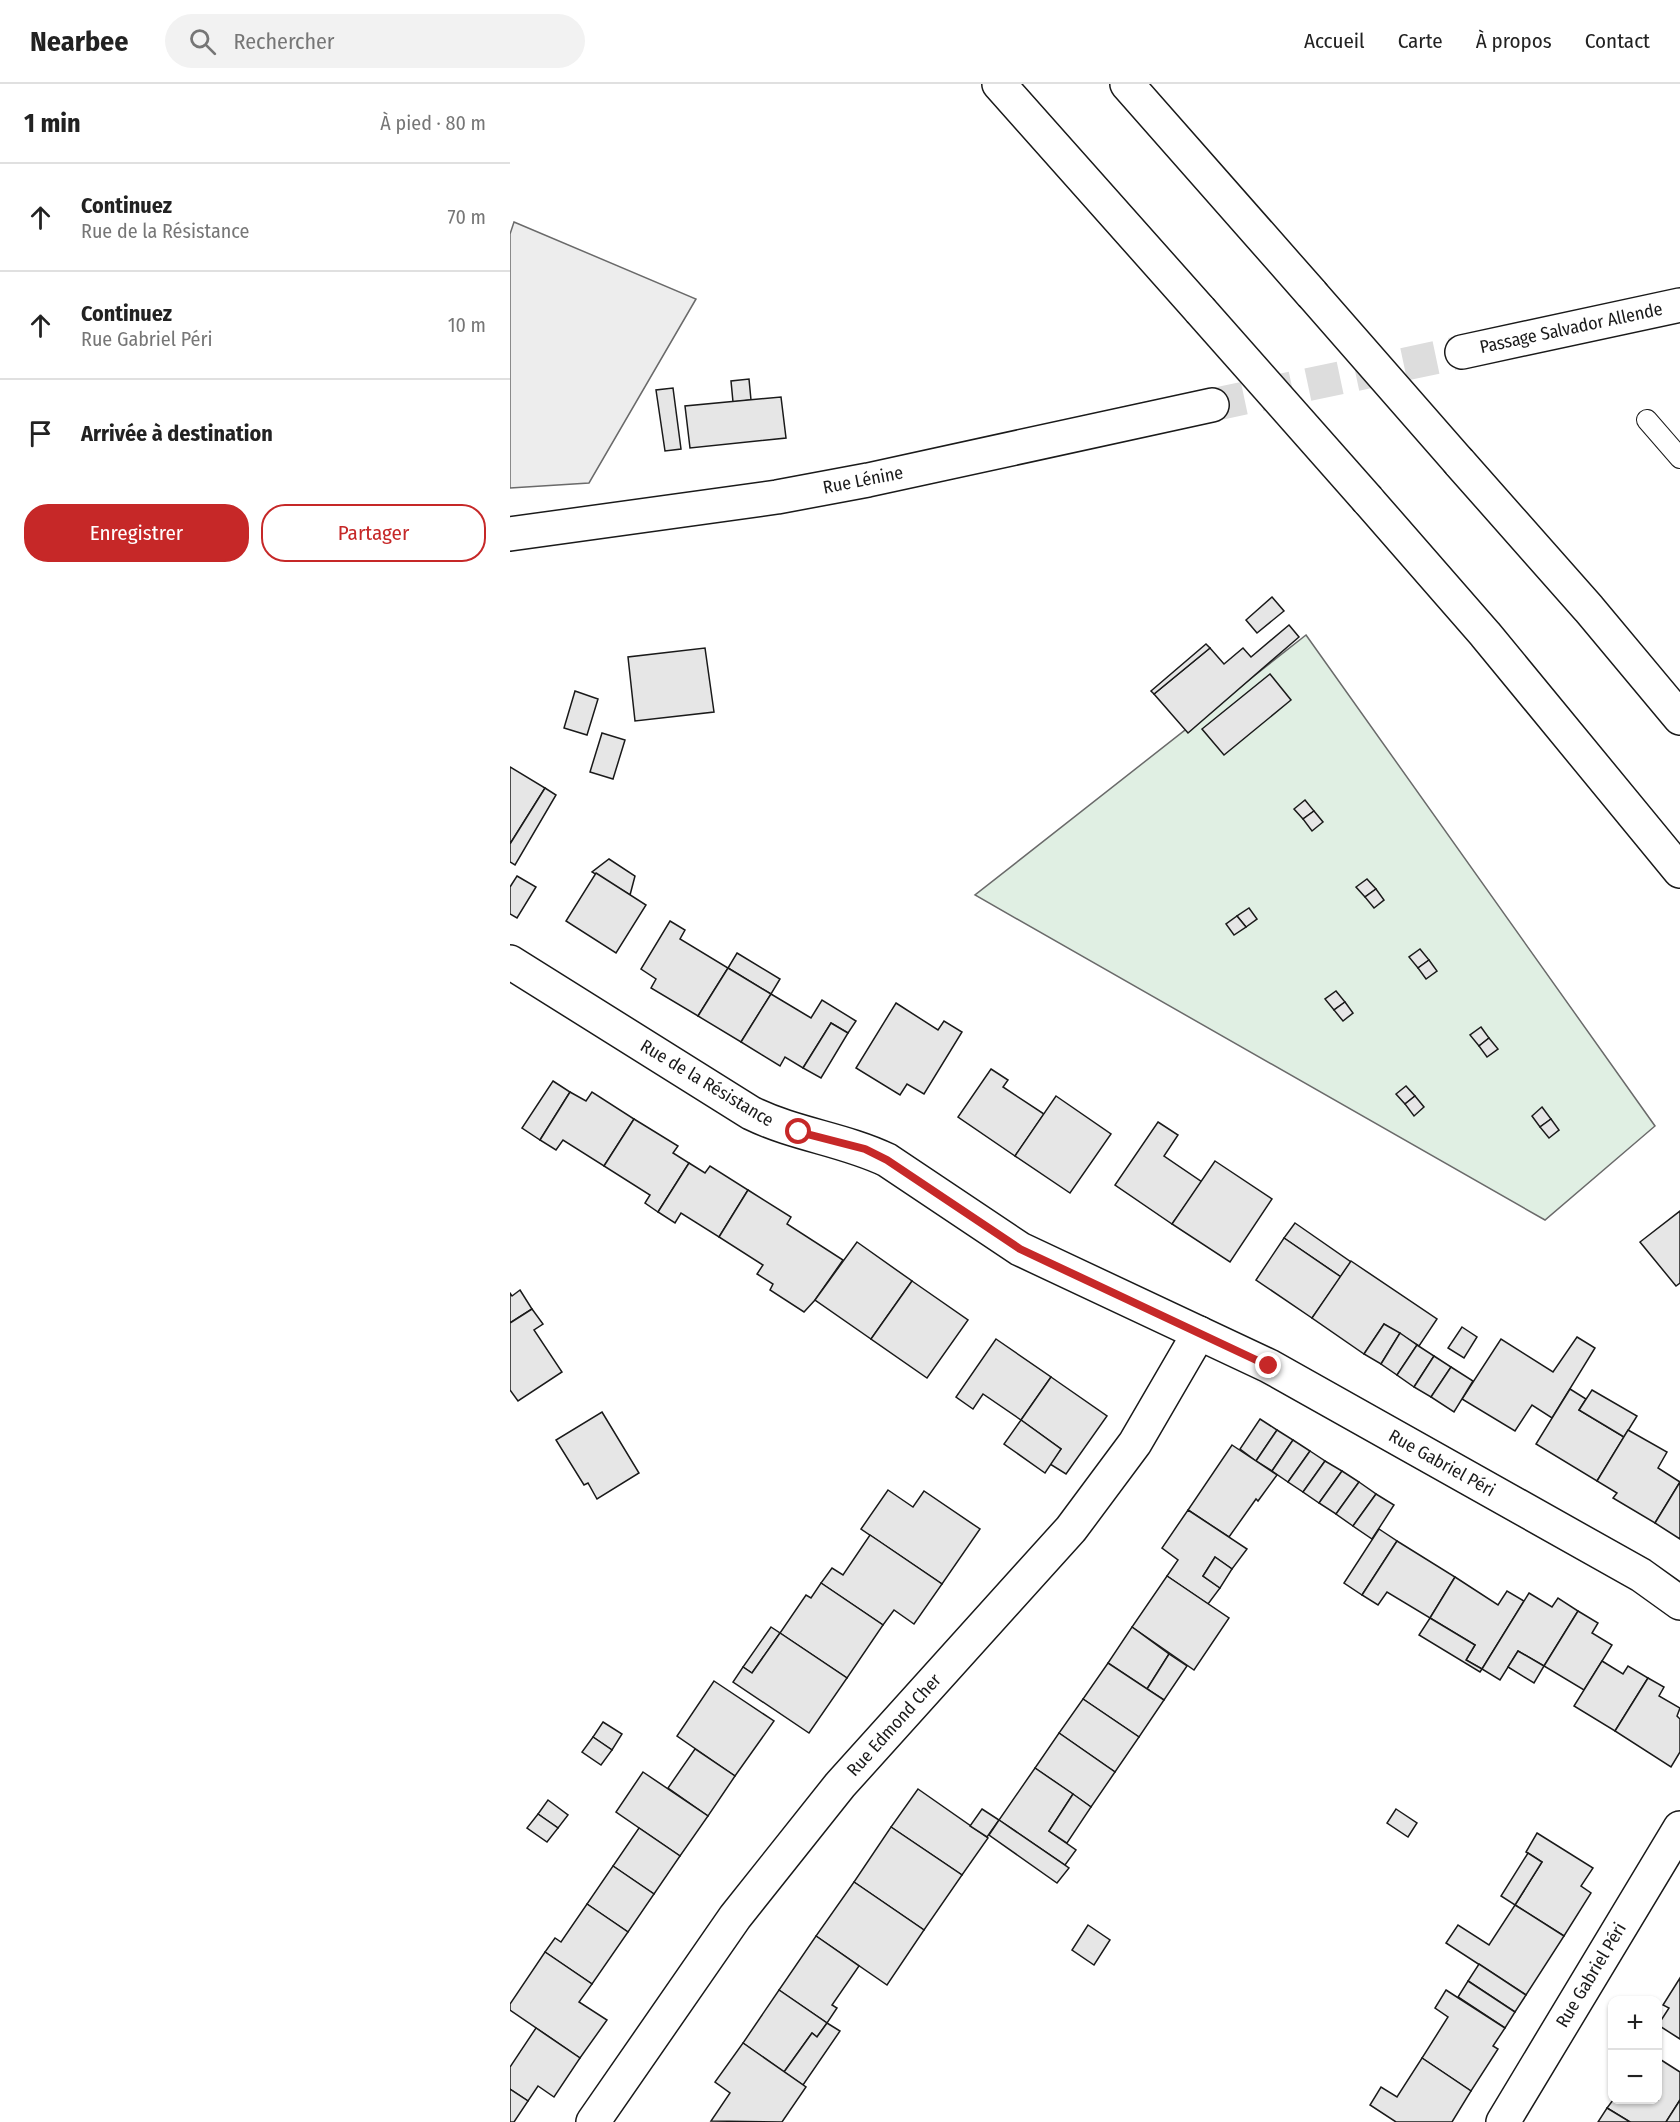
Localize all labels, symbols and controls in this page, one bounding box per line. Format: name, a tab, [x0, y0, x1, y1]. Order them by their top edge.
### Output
search box	[165, 14, 585, 68]
text: Nearbee	[30, 25, 129, 58]
icon: search	[186, 25, 219, 58]
text: Rechercher	[234, 28, 335, 55]
text: Accueil	[1304, 28, 1365, 54]
text: Carte	[1398, 28, 1443, 54]
text: À propos	[1476, 28, 1552, 54]
text: Contact	[1585, 28, 1650, 54]
text: 1 min	[24, 108, 81, 139]
text: À pied · 80 m	[380, 111, 486, 135]
text: Continuez	[81, 192, 172, 219]
icon: ahead	[24, 201, 57, 234]
text: 70 m	[448, 205, 486, 229]
text: Rue de la Résistance	[81, 219, 249, 243]
street label: Passage Salvador Allende	[1478, 298, 1665, 358]
text: Continuez	[81, 300, 172, 327]
icon: ahead	[24, 309, 57, 342]
text: 10 m	[448, 313, 486, 337]
text: Rue Gabriel Péri	[81, 327, 212, 351]
icon: arrive	[24, 417, 57, 450]
text: Arrivée à destination	[81, 420, 273, 447]
street label: Rue Lénine	[821, 461, 905, 499]
button: Enregistrer	[24, 504, 249, 562]
button: Partager	[261, 504, 486, 562]
street label: Rue de la Résistance	[636, 1035, 778, 1131]
route start	[785, 1118, 811, 1144]
route end	[1255, 1352, 1281, 1378]
street label: Rue Gabriel Péri	[1385, 1425, 1499, 1501]
street label: Rue Edmond Cher	[842, 1669, 946, 1781]
street label: Rue Gabriel Péri	[1551, 1919, 1631, 2031]
map controls	[1608, 1996, 1662, 2104]
button: +	[1608, 1996, 1662, 2050]
button: −	[1608, 2050, 1662, 2104]

